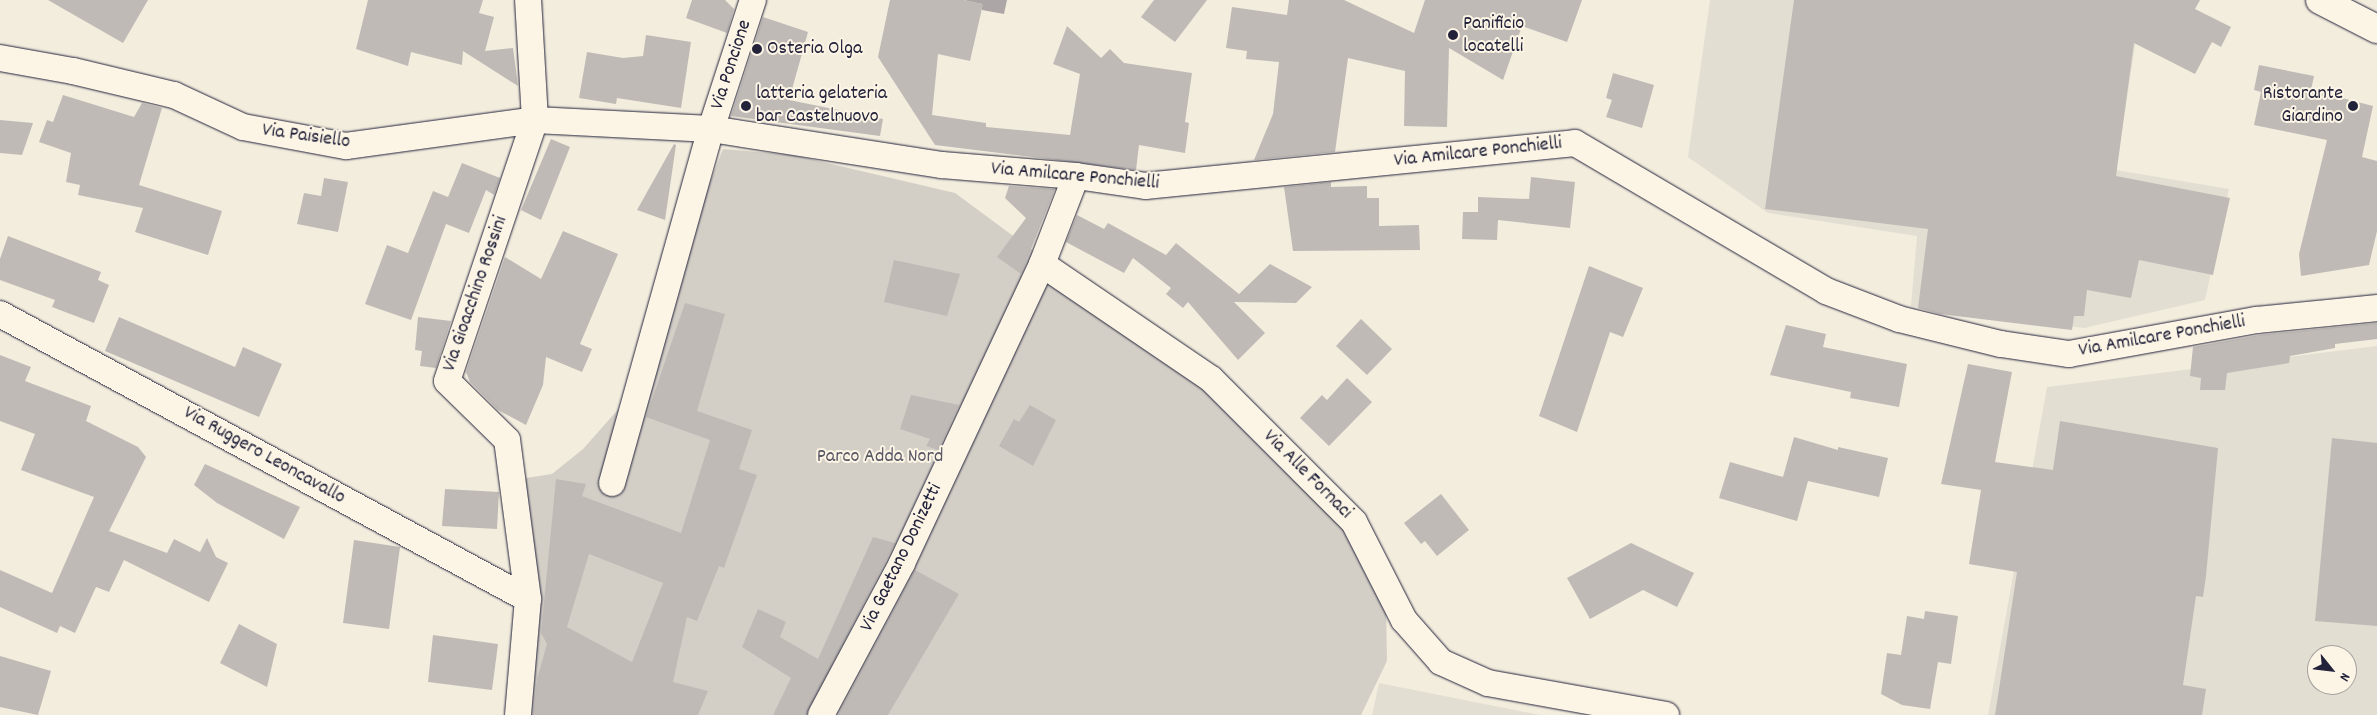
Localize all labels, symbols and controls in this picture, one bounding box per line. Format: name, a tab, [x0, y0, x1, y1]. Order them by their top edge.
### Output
place label: Panificio locatelli	[1463, 12, 1524, 59]
street label: Via Poncione	[706, 17, 758, 113]
marker: Panificio locatelli	[1447, 29, 1459, 41]
place label: Osteria Olga	[767, 37, 862, 61]
marker: Osteria Olga	[751, 43, 763, 55]
place label: latteria gelateria bar Castelnuovo	[756, 82, 887, 129]
place label: Ristorante Giardino	[2263, 82, 2343, 129]
marker: latteria gelateria bar Castelnuovo	[740, 100, 752, 112]
marker: Ristorante Giardino	[2347, 100, 2359, 112]
street label: Via Paisiello	[260, 119, 352, 155]
street label: Via Amilcare Ponchielli	[1393, 132, 1563, 174]
street label: Via Amilcare Ponchielli	[990, 158, 1160, 196]
street label: Via Gioacchino Rossini	[438, 213, 514, 375]
street label: Via Amilcare Ponchielli	[2077, 311, 2247, 363]
street label: Via Ruggero Leoncavallo	[179, 402, 349, 510]
street label: Via Alle Fornaci	[1257, 425, 1357, 525]
park label: Parco Adda Nord	[817, 445, 943, 469]
street label: Via Gaetano Donizetti	[856, 480, 948, 636]
north arrow	[2307, 645, 2357, 695]
text: N	[2334, 669, 2355, 685]

